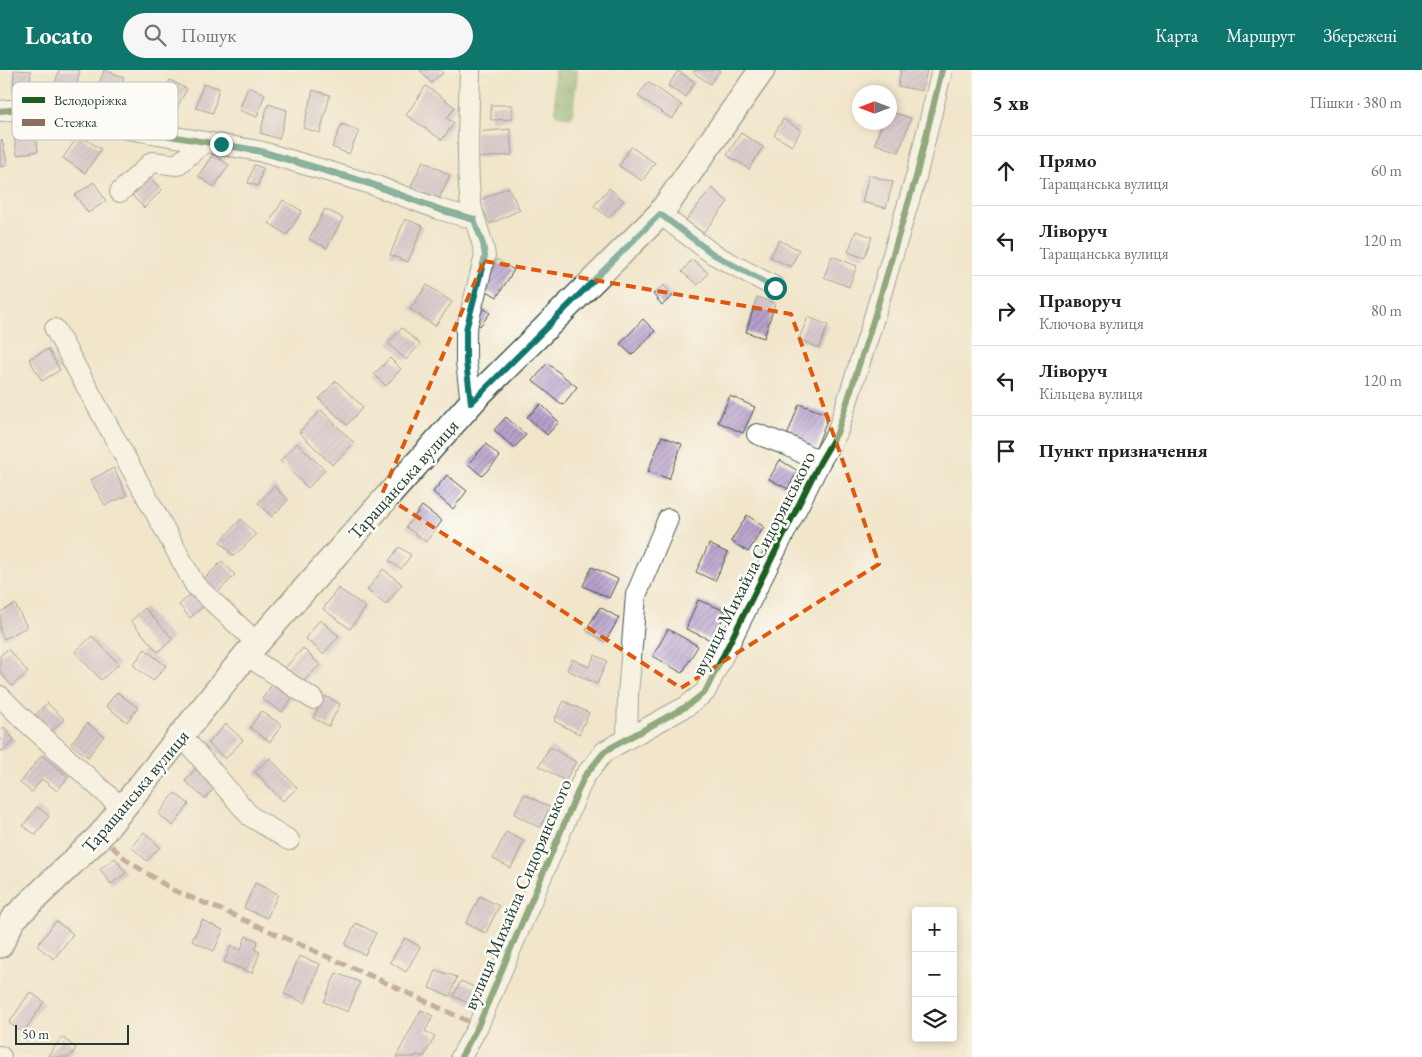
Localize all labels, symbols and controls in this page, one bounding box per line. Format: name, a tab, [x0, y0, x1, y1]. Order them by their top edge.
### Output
search box	[123, 13, 473, 58]
text: Locato	[25, 20, 93, 51]
icon: search	[141, 21, 169, 49]
text: Пошук	[181, 23, 236, 48]
text: Карта	[1155, 24, 1198, 47]
text: Маршрут	[1226, 24, 1295, 47]
text: Збережені	[1323, 24, 1397, 47]
legend	[12, 82, 178, 140]
north arrow	[852, 85, 897, 130]
text: 5 хв	[992, 89, 1029, 116]
text: Велодоріжка	[54, 91, 127, 109]
text: Пішки · 380 m	[1309, 92, 1402, 113]
text: Стежка	[54, 113, 97, 131]
route end	[210, 133, 233, 156]
text: Прямо	[1039, 148, 1097, 173]
icon: ahead	[992, 157, 1020, 185]
text: 60 m	[1371, 160, 1402, 181]
text: Таращанська вулиця	[1039, 173, 1169, 194]
text: Ліворуч	[1039, 218, 1107, 243]
icon: left	[992, 227, 1020, 255]
text: 120 m	[1363, 230, 1402, 251]
text: Таращанська вулиця	[1039, 243, 1169, 264]
route start	[764, 277, 787, 300]
text: Праворуч	[1039, 288, 1121, 313]
icon: right	[992, 297, 1020, 325]
text: 80 m	[1371, 300, 1402, 321]
text: Ключова вулиця	[1039, 313, 1144, 334]
text: Ліворуч	[1039, 358, 1107, 383]
icon: left	[992, 367, 1020, 395]
text: 120 m	[1363, 370, 1402, 391]
text: Кільцева вулиця	[1039, 383, 1143, 404]
street label: Таращанська вулиця	[343, 413, 465, 545]
icon: arrive	[992, 437, 1020, 465]
text: Пункт призначення	[1039, 438, 1208, 463]
street label: вулиця Михайла Сидорянського	[686, 447, 821, 680]
street label: Таращанська вулиця	[76, 724, 195, 858]
street label: вулиця Михайла Сидорянського	[457, 775, 578, 1014]
map controls	[912, 907, 957, 1042]
button: +	[912, 907, 957, 952]
button: −	[912, 952, 957, 997]
button: layers	[912, 997, 957, 1042]
scale bar	[15, 1022, 129, 1045]
text: 50 m	[22, 1025, 49, 1043]

